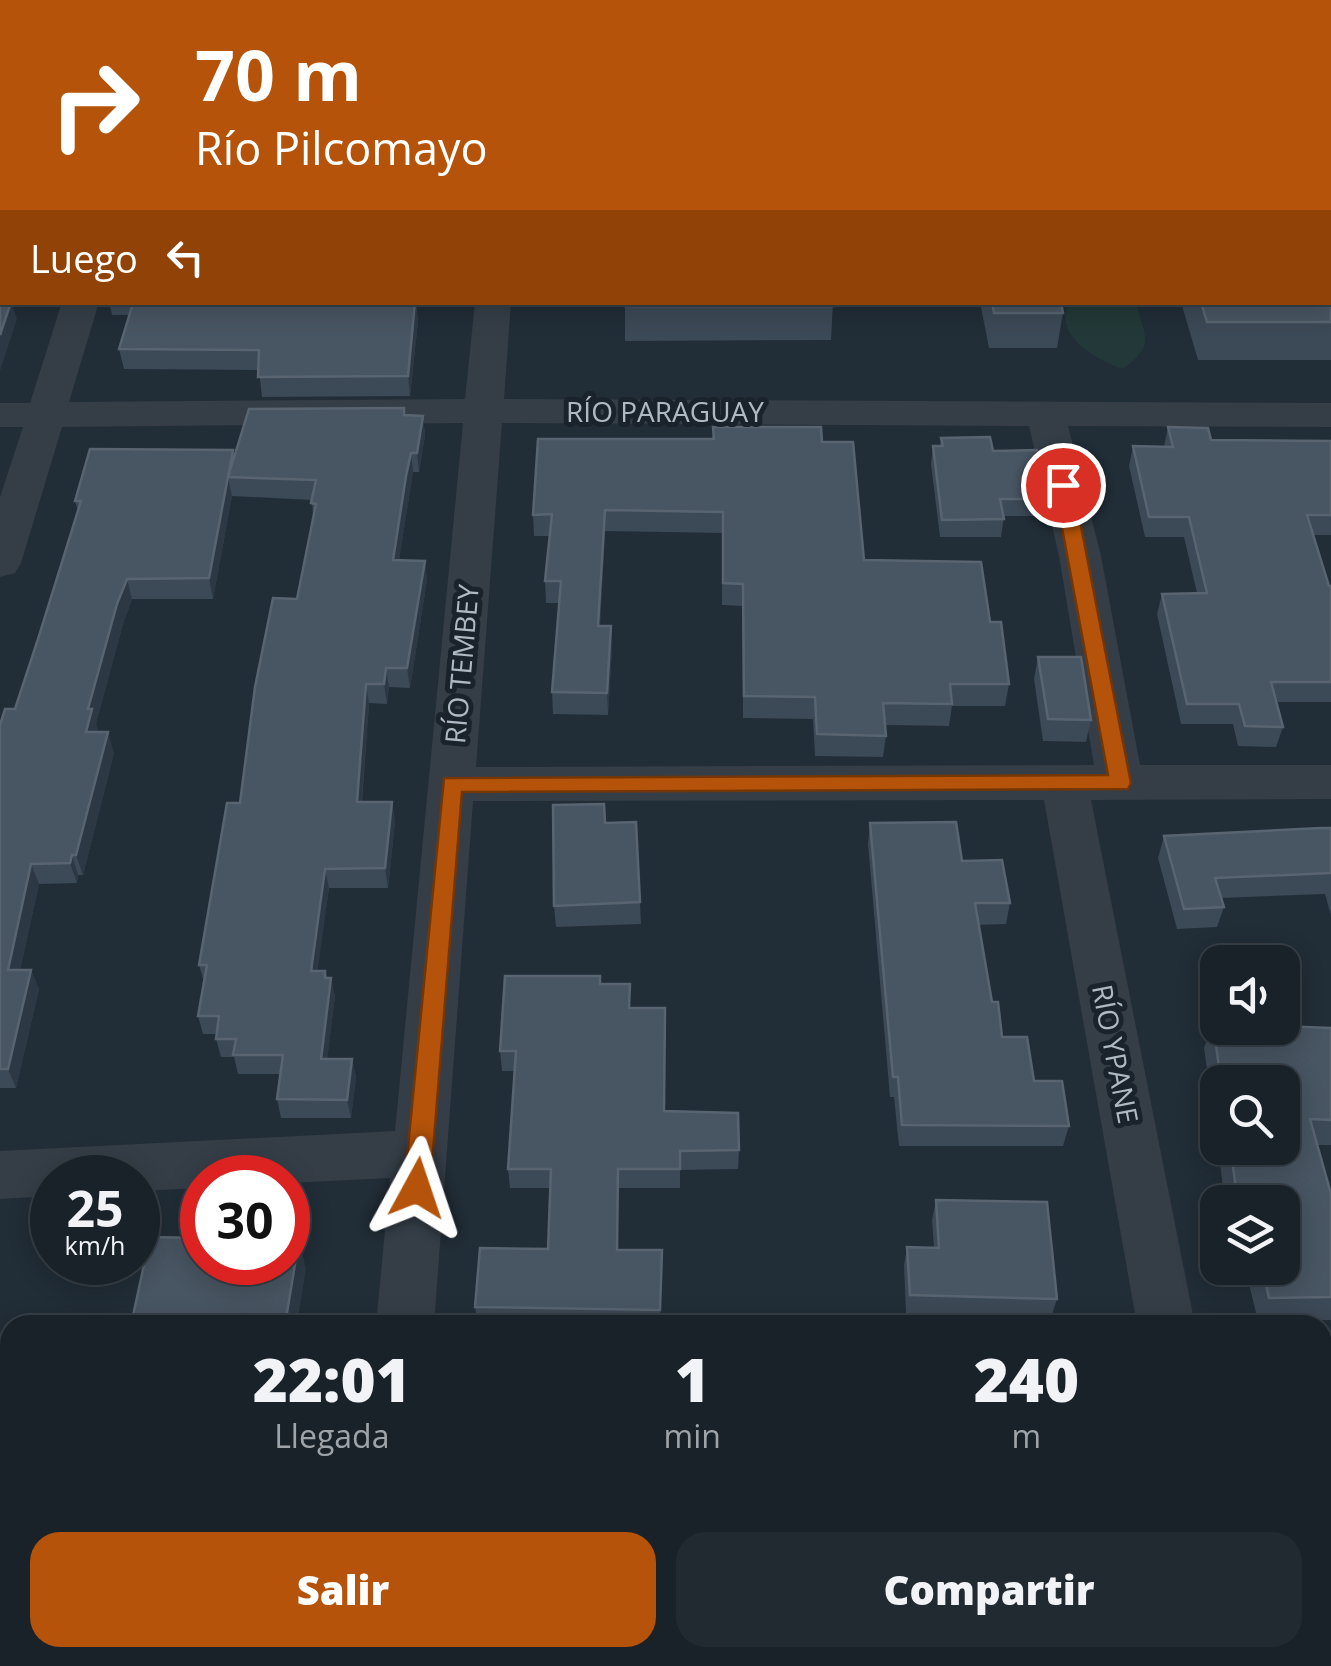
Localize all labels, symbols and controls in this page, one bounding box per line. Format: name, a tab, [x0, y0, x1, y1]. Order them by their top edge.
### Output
text: 70 m	[195, 26, 362, 122]
icon: right	[30, 40, 160, 170]
text: Río Pilcomayo	[195, 117, 488, 178]
icon: left	[158, 230, 213, 285]
text: Luego	[30, 232, 138, 284]
street label: RÍO PARAGUAY	[566, 392, 764, 430]
pin	[1021, 443, 1106, 528]
icon: arrive	[1036, 458, 1091, 513]
street label: RÍO TEMBEY	[435, 582, 487, 745]
map controls	[1200, 945, 1300, 1285]
button: sound	[1200, 945, 1300, 1045]
street label: RÍO YPANE	[1084, 981, 1148, 1127]
button: search	[1200, 1065, 1300, 1165]
position arrow	[365, 1136, 469, 1240]
speed limit sign: 30	[180, 1155, 310, 1285]
text: 25	[66, 1174, 124, 1242]
button: layers	[1200, 1185, 1300, 1285]
text: km/h	[65, 1228, 125, 1262]
text: 22:01	[253, 1338, 411, 1420]
text: 1	[675, 1338, 710, 1420]
text: 240	[974, 1338, 1079, 1420]
text: Llegada	[274, 1414, 389, 1457]
text: min	[664, 1414, 721, 1457]
text: m	[1012, 1414, 1041, 1457]
button: Salir	[30, 1532, 656, 1647]
button: Compartir	[676, 1532, 1302, 1647]

